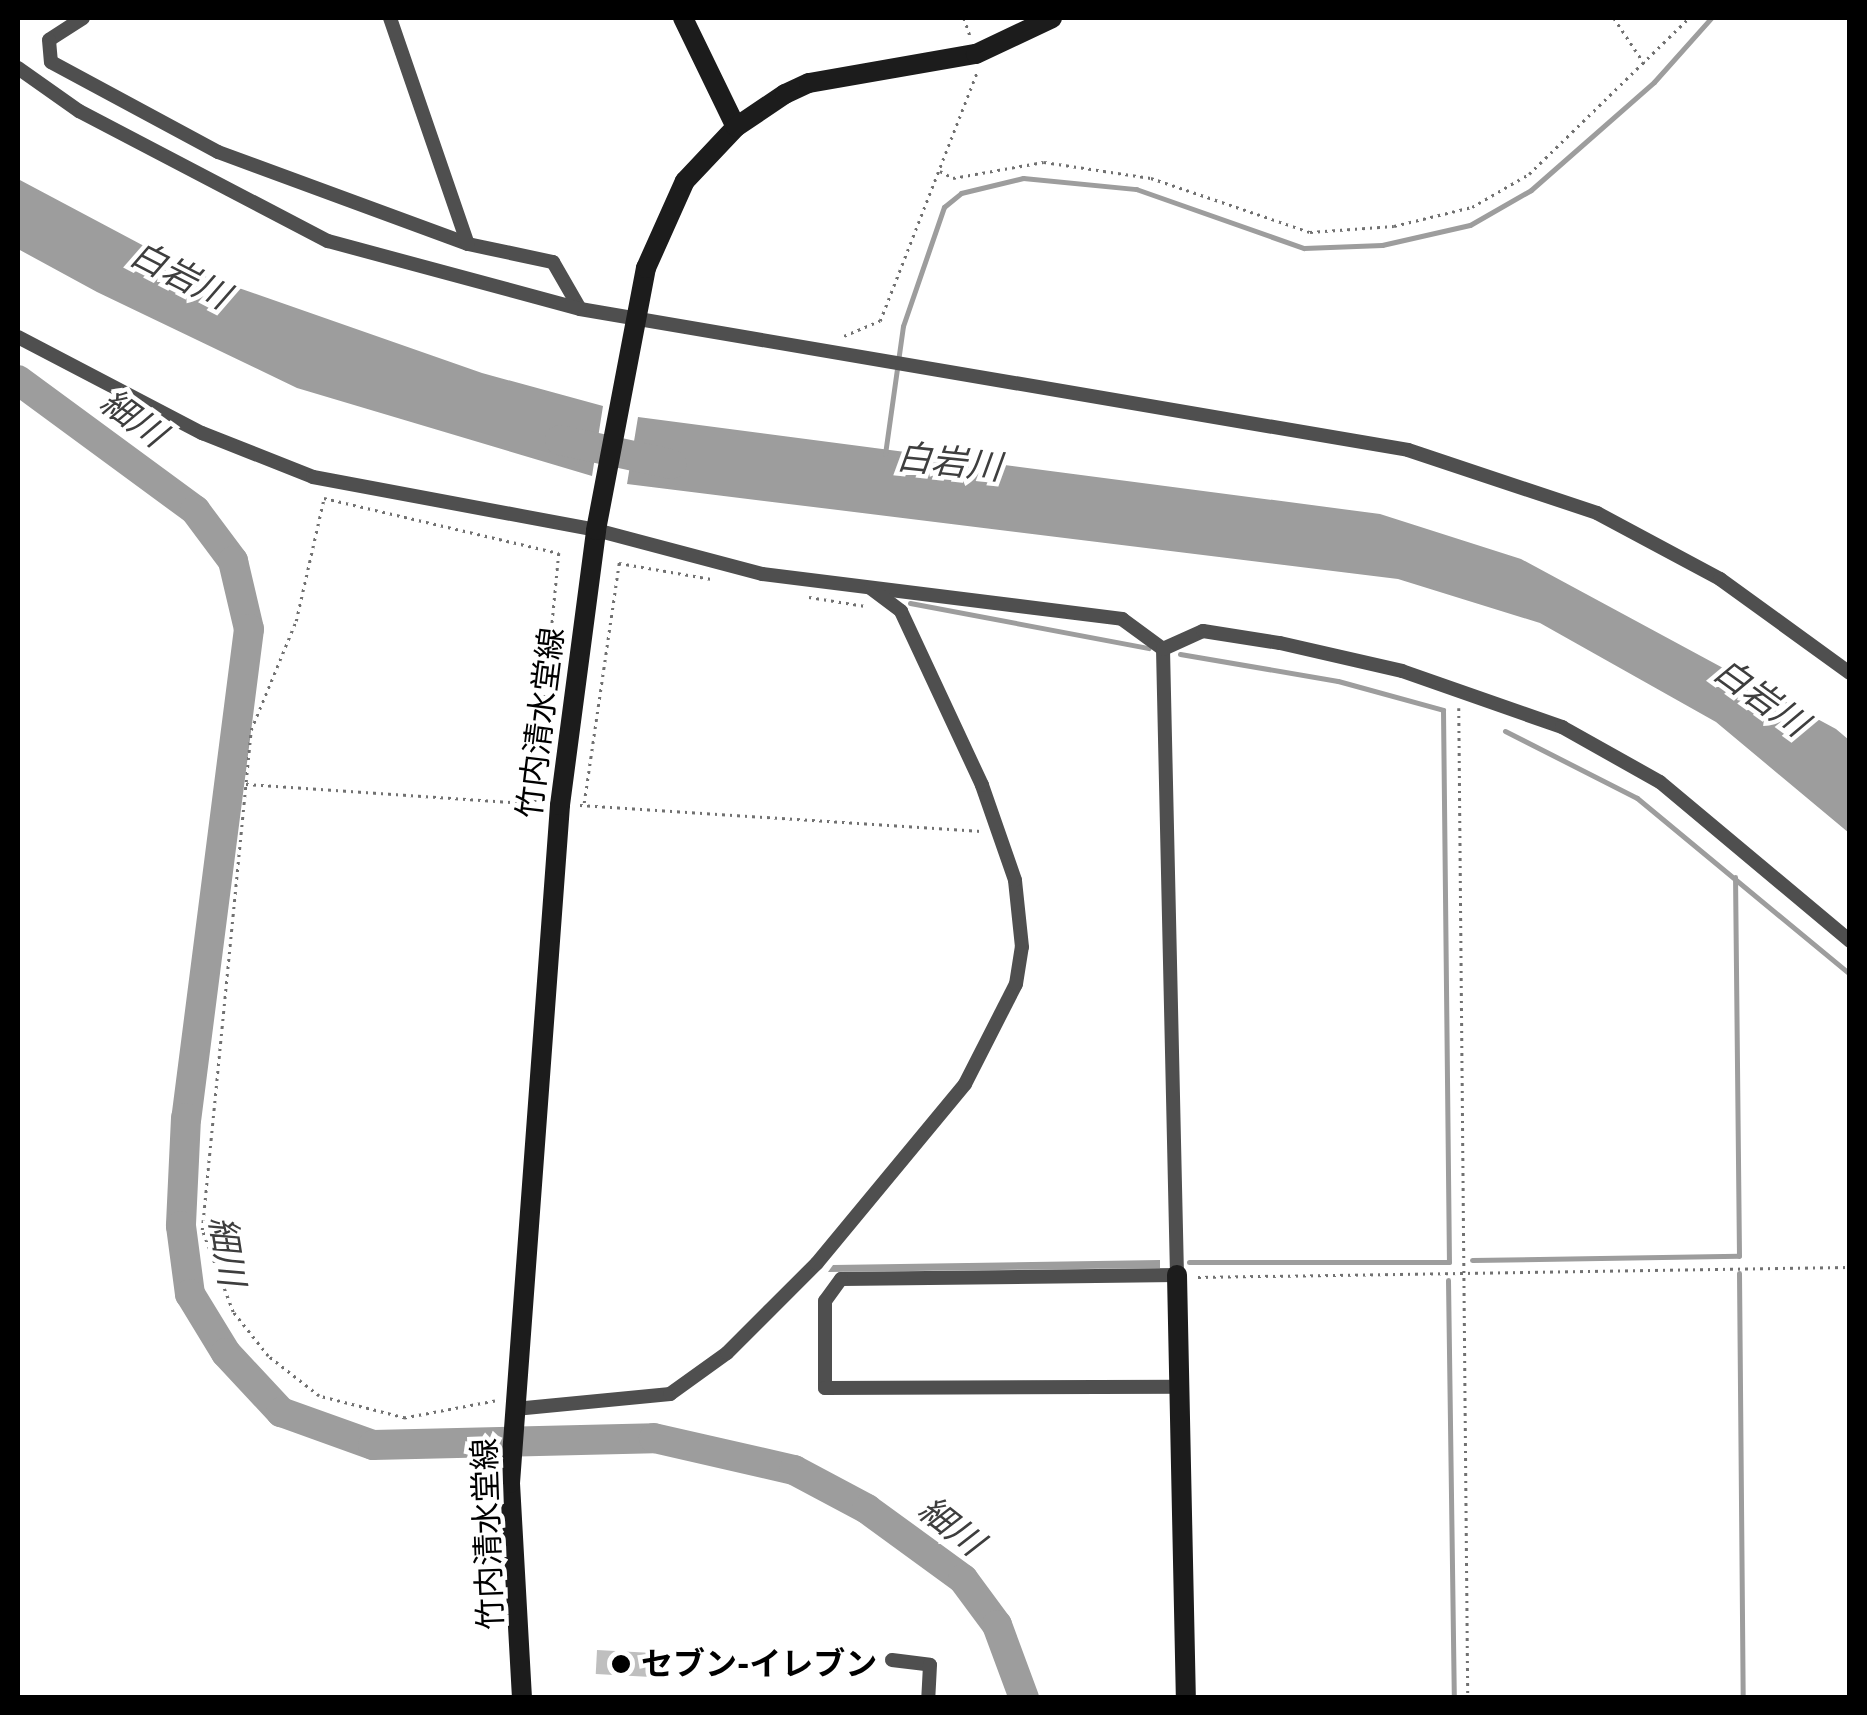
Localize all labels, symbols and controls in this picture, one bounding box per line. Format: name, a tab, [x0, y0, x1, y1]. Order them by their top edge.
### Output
water label: 白岩川	[124, 232, 236, 318]
water label: 細川	[92, 380, 174, 456]
water label: 白岩川	[895, 436, 1003, 488]
street label: 竹内清水堂線	[510, 625, 572, 821]
water label: 白岩川	[1706, 649, 1816, 745]
water label: 細川	[201, 1213, 253, 1289]
street label: 竹内清水堂線	[465, 1437, 511, 1631]
water label: 細川	[910, 1488, 992, 1564]
place label: セブン-イレブン	[641, 1645, 877, 1683]
marker: セブン-イレブン	[610, 1653, 632, 1675]

